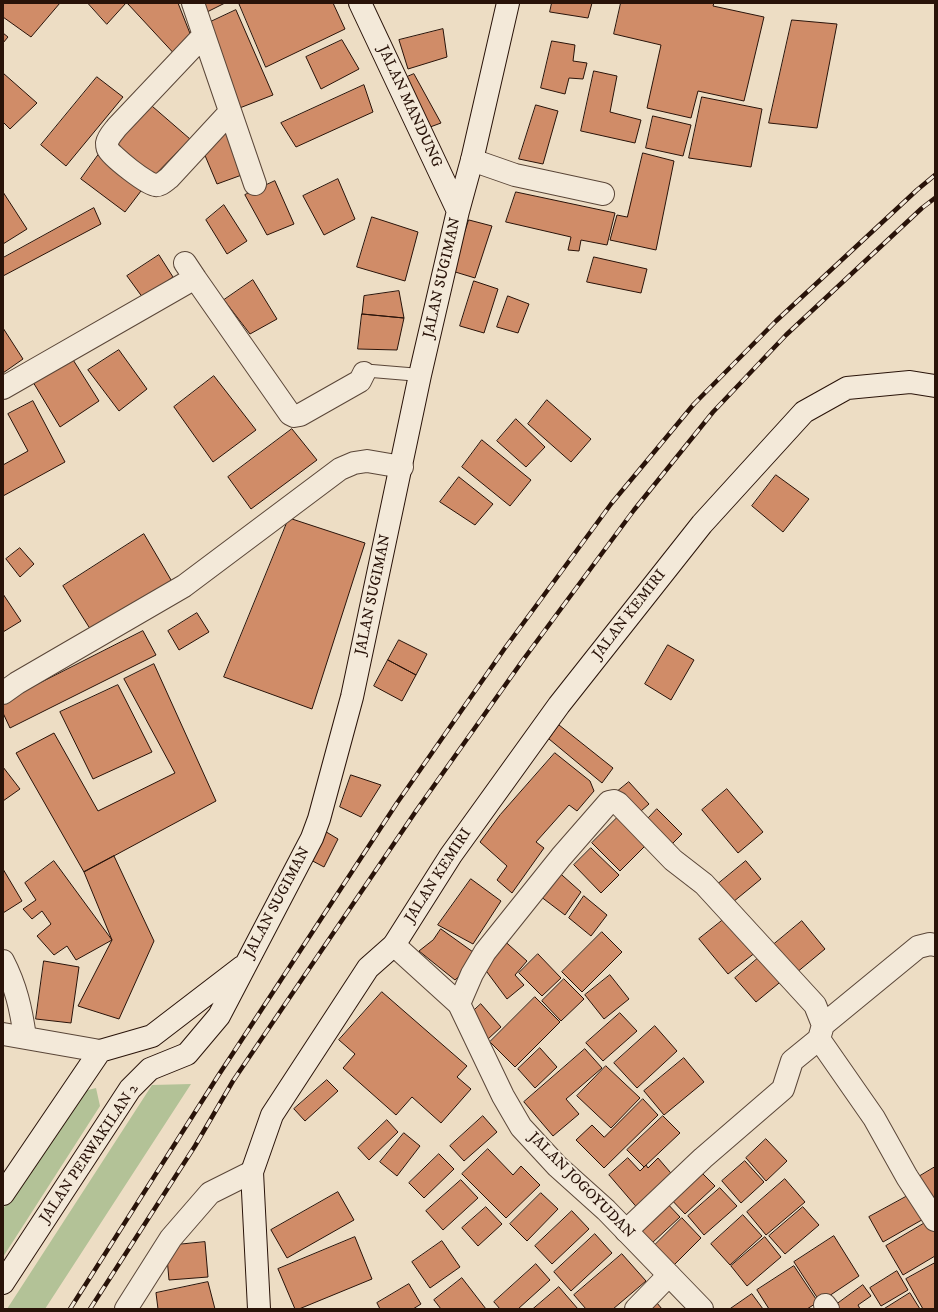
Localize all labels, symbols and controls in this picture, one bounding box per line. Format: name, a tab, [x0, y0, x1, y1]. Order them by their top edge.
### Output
street label: JALAN MANDUNG	[373, 43, 445, 171]
street label: JALAN SUGIMAN	[420, 216, 466, 340]
street label: JALAN SUGIMAN	[352, 533, 396, 657]
street label: JALAN KEMIRI	[589, 567, 671, 663]
street label: JALAN KEMIRI	[402, 826, 476, 926]
street label: JALAN SUGIMAN	[241, 844, 315, 962]
street label: JALAN PERWAKILAN 2	[37, 1081, 143, 1227]
street label: JALAN JOGOYUDAN	[524, 1129, 638, 1243]

